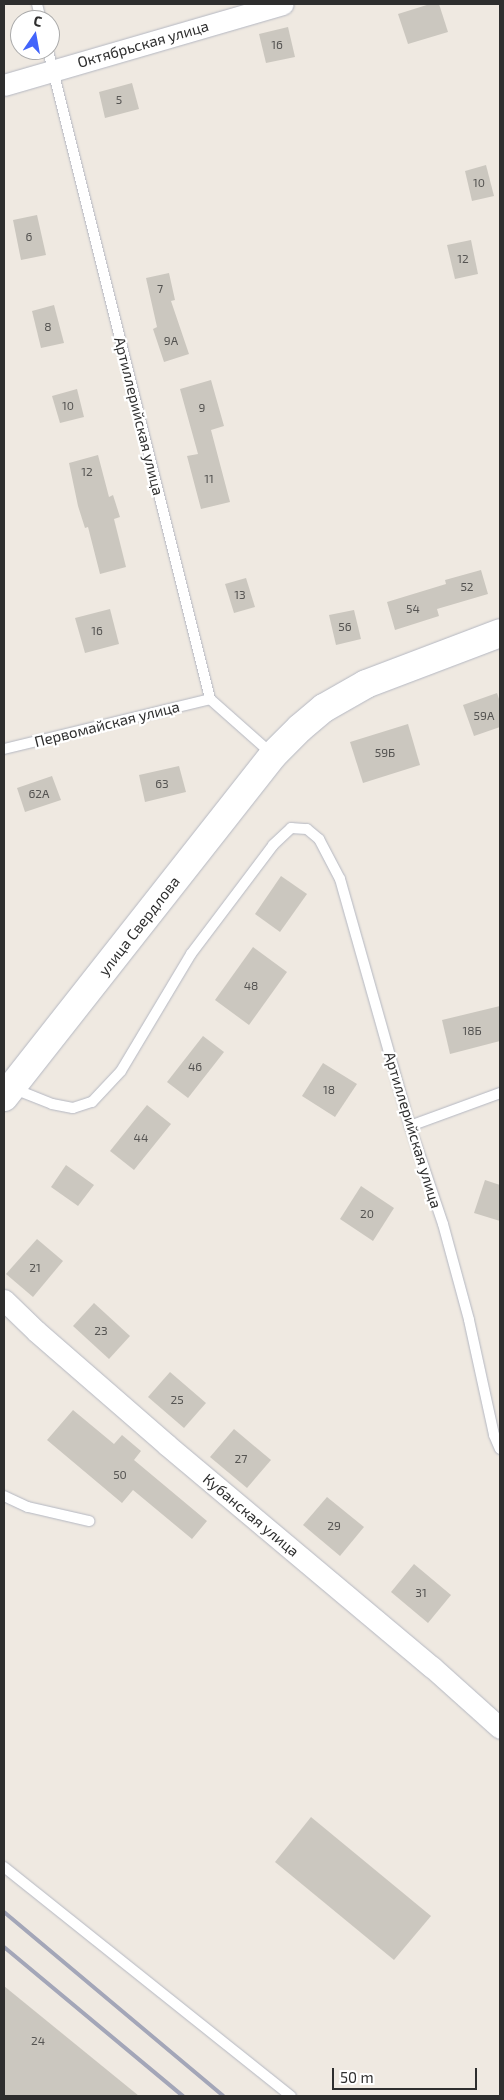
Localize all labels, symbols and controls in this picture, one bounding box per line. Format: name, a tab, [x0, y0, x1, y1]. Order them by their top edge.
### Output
north arrow	[10, 10, 60, 60]
text: С	[32, 12, 44, 30]
street label: Октябрьская улица	[75, 17, 211, 71]
house number: 16	[271, 38, 283, 52]
house number: 5	[116, 93, 122, 107]
house number: 10	[473, 176, 485, 190]
house number: 6	[26, 230, 32, 244]
house number: 12	[457, 252, 469, 266]
house number: 7	[157, 282, 163, 296]
house number: 8	[44, 320, 52, 334]
house number: 9А	[164, 334, 178, 348]
street label: Артиллерийская улица	[111, 335, 167, 497]
house number: 10	[62, 399, 74, 413]
house number: 9	[199, 401, 205, 415]
house number: 12	[81, 465, 93, 479]
house number: 11	[204, 472, 214, 486]
house number: 52	[460, 580, 474, 594]
house number: 13	[234, 588, 246, 602]
house number: 54	[406, 602, 420, 616]
house number: 56	[338, 620, 352, 634]
house number: 16	[91, 624, 103, 638]
street label: Первомайская улица	[32, 697, 182, 751]
house number: 59А	[474, 709, 494, 723]
house number: 59Б	[375, 746, 395, 760]
house number: 63	[155, 777, 169, 791]
house number: 62А	[28, 787, 50, 801]
street label: улица Свердлова	[95, 873, 183, 979]
house number: 48	[244, 979, 258, 993]
house number: 18Б	[462, 1024, 482, 1038]
street label: Артиллерийская улица	[381, 1050, 445, 1210]
house number: 46	[188, 1060, 202, 1074]
house number: 18	[323, 1083, 335, 1097]
house number: 44	[134, 1131, 148, 1145]
house number: 20	[360, 1207, 374, 1221]
house number: 21	[29, 1261, 41, 1275]
house number: 23	[94, 1324, 108, 1338]
house number: 25	[170, 1393, 184, 1407]
house number: 27	[235, 1452, 247, 1466]
house number: 50	[113, 1468, 127, 1482]
street label: Кубанская улица	[199, 1470, 303, 1560]
house number: 29	[327, 1519, 341, 1533]
house number: 31	[415, 1586, 427, 1600]
house number: 24	[31, 2034, 45, 2048]
scale bar	[334, 2058, 479, 2090]
text: 50 m	[340, 2068, 374, 2086]

